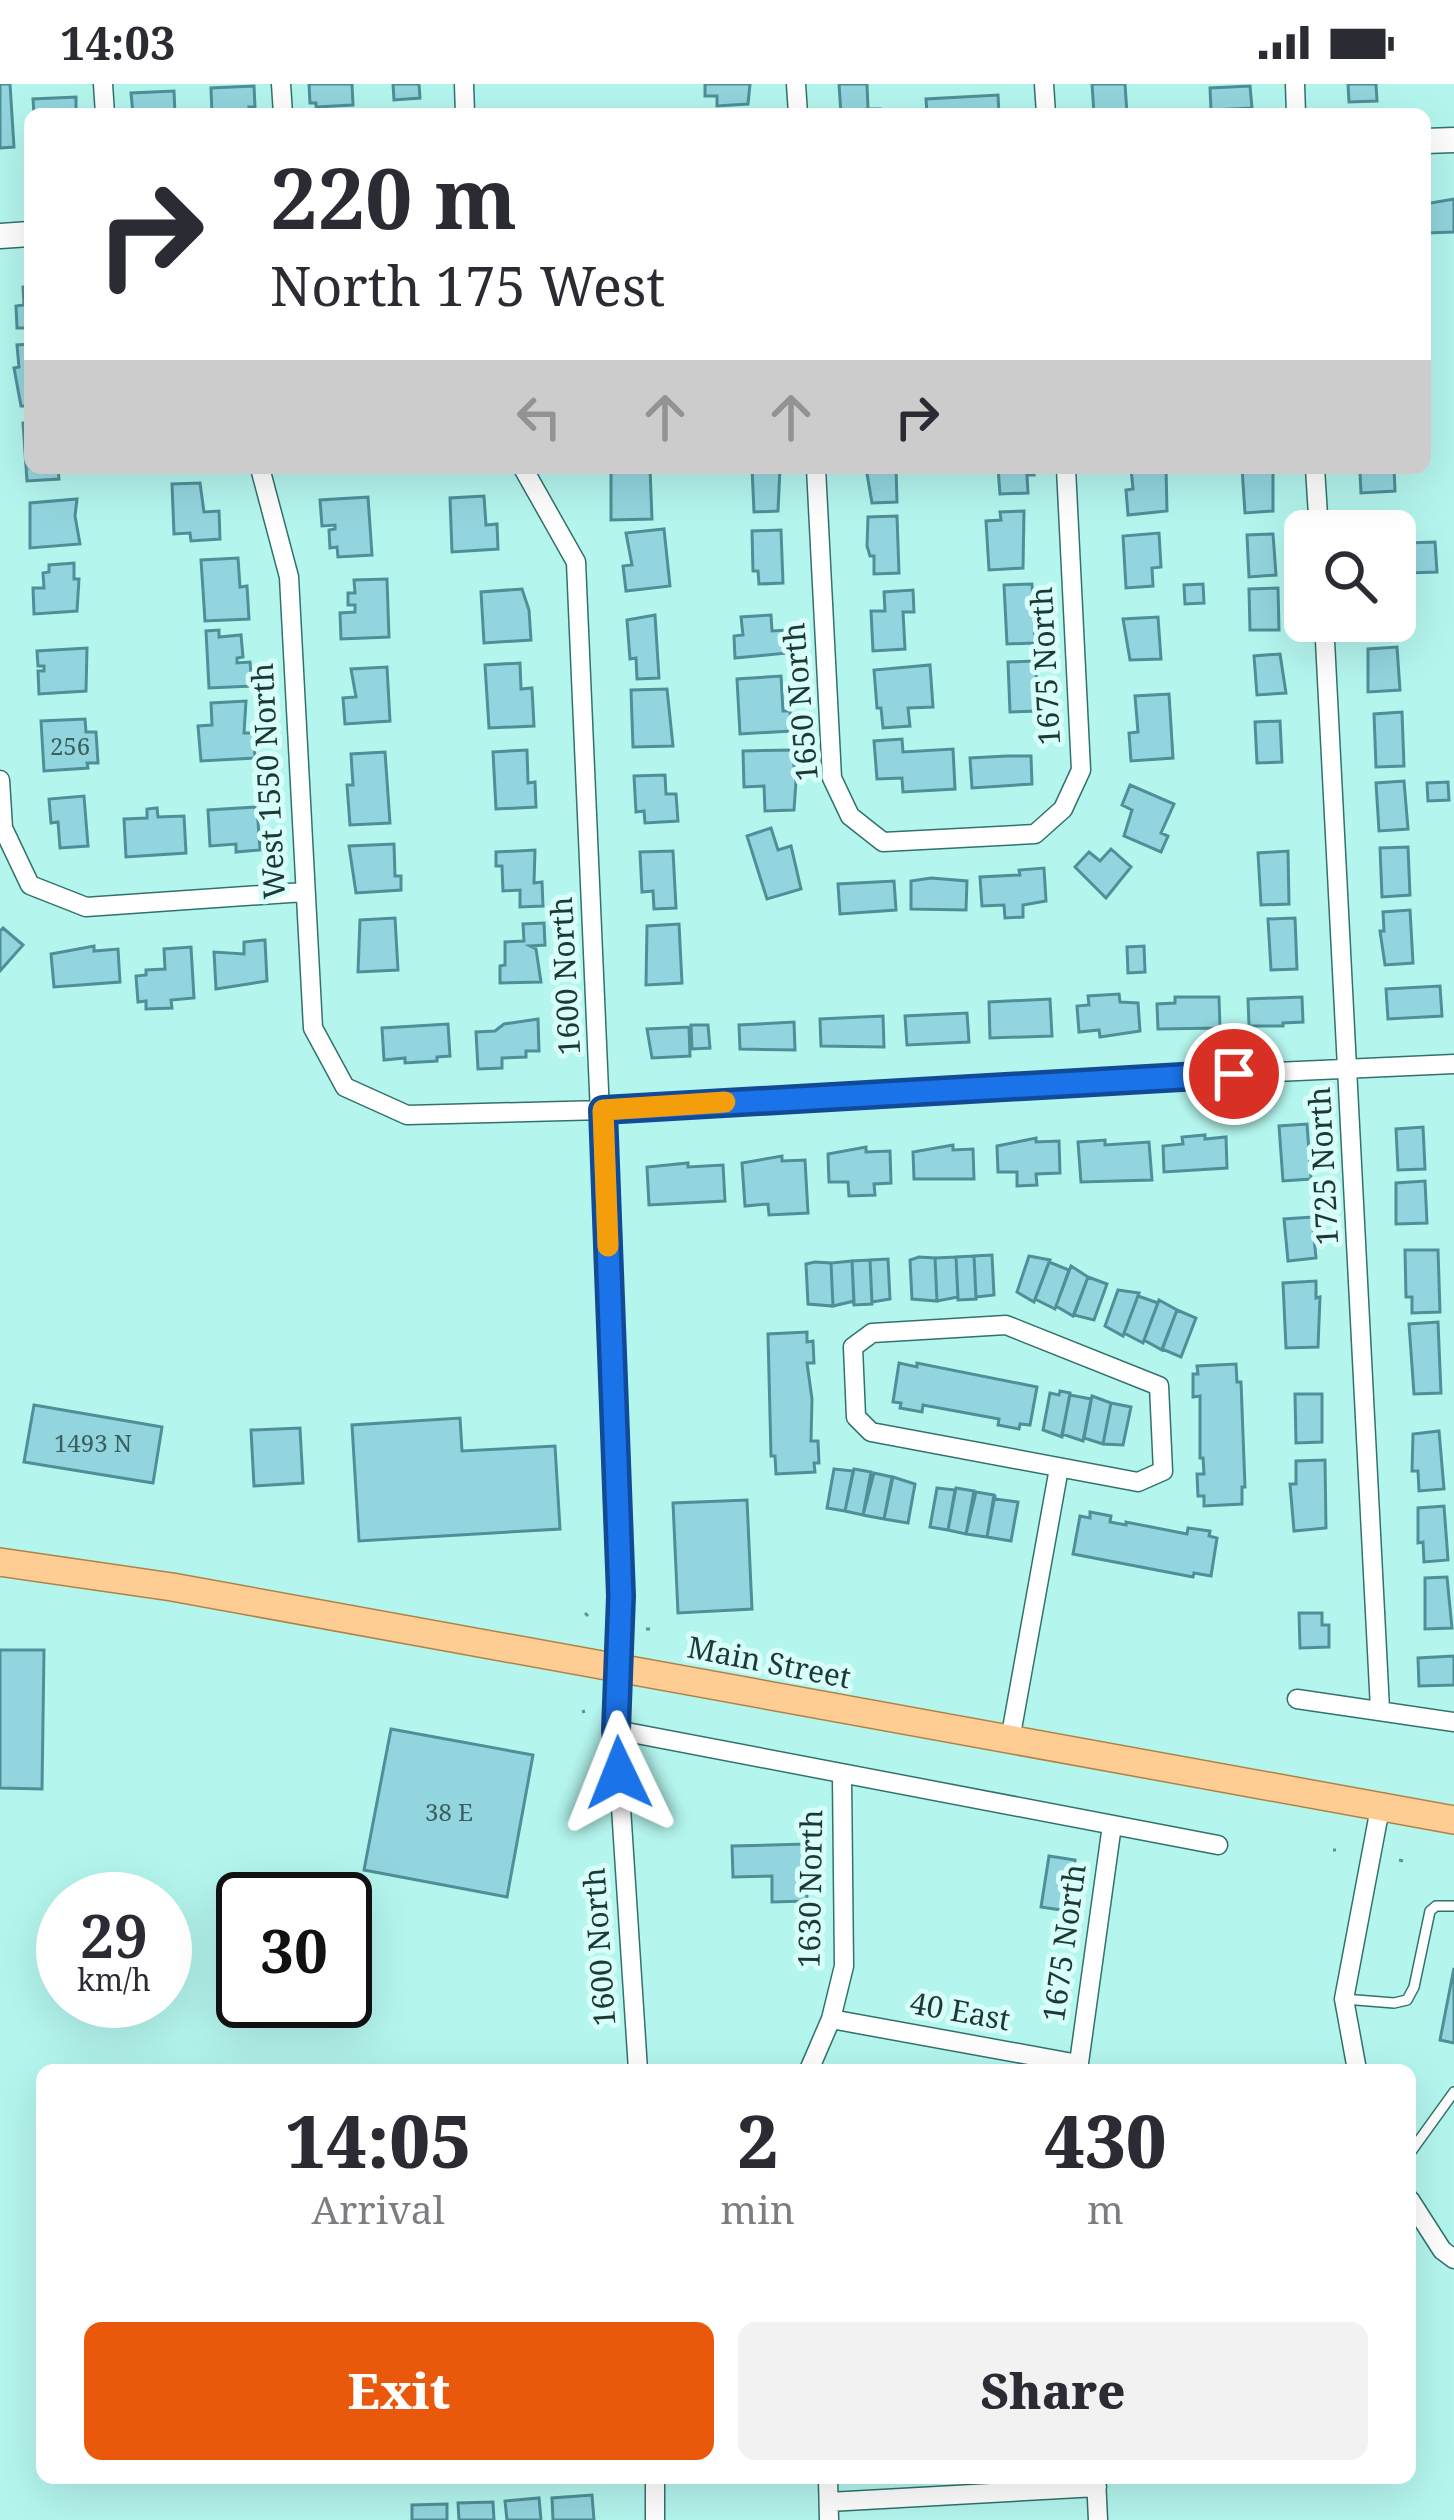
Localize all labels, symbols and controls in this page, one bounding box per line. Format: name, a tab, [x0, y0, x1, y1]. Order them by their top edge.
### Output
text: 14:03	[60, 12, 175, 73]
text: 220 m	[270, 139, 517, 254]
icon: right	[72, 156, 228, 312]
text: North 175 West	[270, 248, 665, 322]
icon: left	[506, 384, 572, 450]
icon: ahead	[632, 384, 698, 450]
icon: ahead	[758, 384, 824, 450]
icon: right	[884, 384, 950, 450]
map controls	[1284, 510, 1416, 642]
button: search	[1284, 510, 1416, 642]
street label: 1675 North	[1020, 586, 1069, 746]
street label: 1650 North	[772, 621, 827, 783]
street label: West 1550 North	[241, 662, 294, 900]
house number: 256	[50, 729, 90, 762]
street label: 1600 North	[540, 896, 589, 1056]
pin	[1183, 1023, 1285, 1125]
icon: arrive	[1201, 1041, 1267, 1107]
street label: 1725 North	[1298, 1086, 1347, 1246]
house number: 1493 N	[54, 1426, 132, 1459]
street label: Main Street	[684, 1626, 854, 1697]
position arrow	[556, 1710, 682, 1836]
house number: 38 E	[425, 1795, 473, 1828]
street label: 1630 North	[788, 1809, 831, 1969]
street label: 1675 North	[1032, 1861, 1095, 2024]
street label: 1600 North	[573, 1866, 624, 2028]
speed limit sign: 30	[216, 1872, 372, 2028]
text: 29	[80, 1894, 148, 1976]
text: km/h	[77, 1959, 151, 2000]
street label: 40 East	[907, 1982, 1014, 2039]
text: 14:05	[285, 2091, 471, 2189]
text: 2	[737, 2091, 778, 2189]
text: 430	[1044, 2091, 1167, 2189]
text: Arrival	[312, 2182, 445, 2235]
text: min	[720, 2182, 795, 2235]
text: m	[1087, 2182, 1124, 2235]
button: Exit	[84, 2322, 714, 2460]
button: Share	[738, 2322, 1368, 2460]

